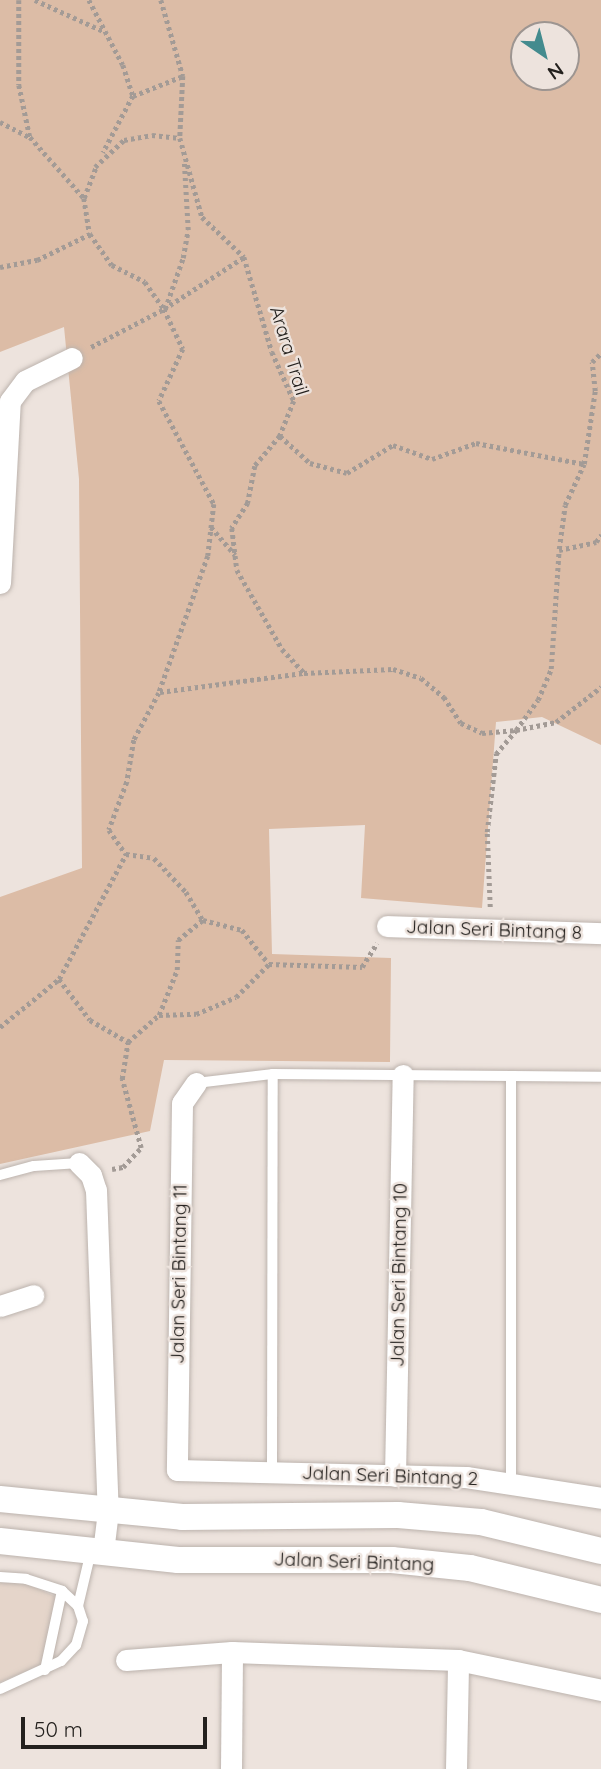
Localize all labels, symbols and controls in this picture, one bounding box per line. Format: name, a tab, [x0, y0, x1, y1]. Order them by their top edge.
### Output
north arrow	[510, 21, 580, 91]
text: N	[543, 58, 569, 85]
street label: Arara Trail	[265, 304, 313, 398]
street label: Jalan Seri Bintang 8	[406, 916, 582, 944]
street label: Jalan Seri Bintang 10	[386, 1183, 412, 1367]
street label: Jalan Seri Bintang 11	[166, 1184, 192, 1364]
street label: Jalan Seri Bintang 2	[301, 1462, 479, 1490]
street label: Jalan Seri Bintang	[273, 1548, 435, 1576]
scale bar	[24, 1702, 210, 1746]
text: 50 m	[34, 1716, 83, 1742]

